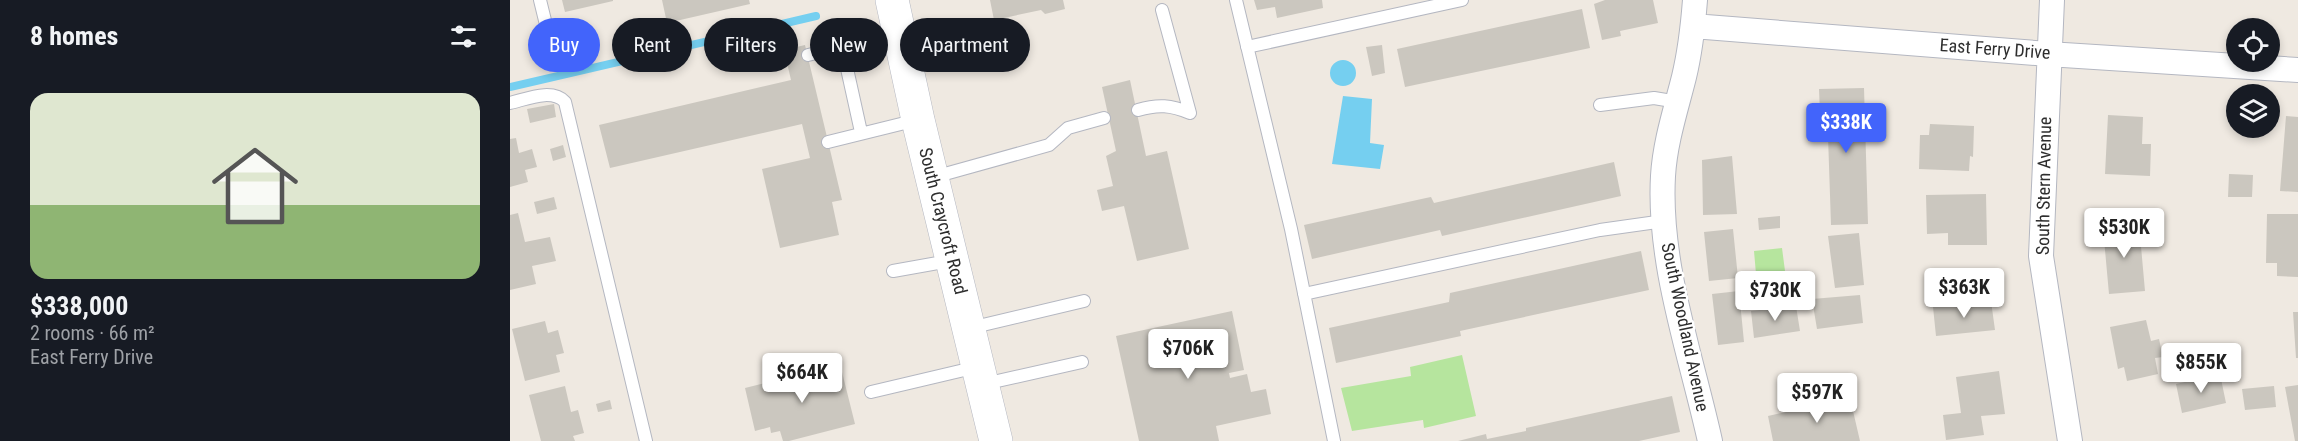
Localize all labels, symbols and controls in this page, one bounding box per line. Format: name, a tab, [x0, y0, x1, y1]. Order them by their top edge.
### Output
chip: Buy	[528, 18, 600, 72]
chip: Rent	[612, 18, 692, 72]
chip: Filters	[704, 18, 798, 72]
chip: New	[810, 18, 888, 72]
chip: Apartment	[900, 18, 1030, 72]
map controls	[2226, 18, 2280, 138]
button: locate	[2226, 18, 2280, 72]
icon: filters	[447, 20, 480, 53]
text: 8 homes	[30, 21, 118, 51]
street label: East Ferry Drive	[1939, 34, 2051, 63]
button: layers	[2226, 84, 2280, 138]
pin: $338K	[1804, 103, 1888, 154]
text: $338K	[1820, 110, 1872, 134]
street label: South Stern Avenue	[2032, 117, 2055, 255]
icon: home	[201, 132, 309, 240]
street label: South Craycroft Road	[915, 145, 972, 296]
pin: $530K	[2082, 208, 2166, 259]
text: $530K	[2098, 215, 2150, 239]
street label: South Woodland Avenue	[1657, 241, 1714, 413]
pin: $363K	[1922, 268, 2006, 319]
pin: $730K	[1733, 271, 1817, 322]
text: $363K	[1938, 275, 1990, 299]
text: $730K	[1749, 278, 1801, 302]
text: $338,000	[30, 291, 128, 321]
text: 2 rooms · 66 m²	[30, 321, 155, 345]
pin: $706K	[1146, 329, 1230, 380]
text: $706K	[1162, 336, 1214, 360]
pin: $855K	[2159, 343, 2243, 394]
text: East Ferry Drive	[30, 345, 153, 369]
text: $855K	[2175, 350, 2227, 374]
pin: $664K	[760, 353, 844, 404]
text: $664K	[776, 360, 828, 384]
pin: $597K	[1775, 373, 1859, 424]
text: $597K	[1791, 380, 1843, 404]

